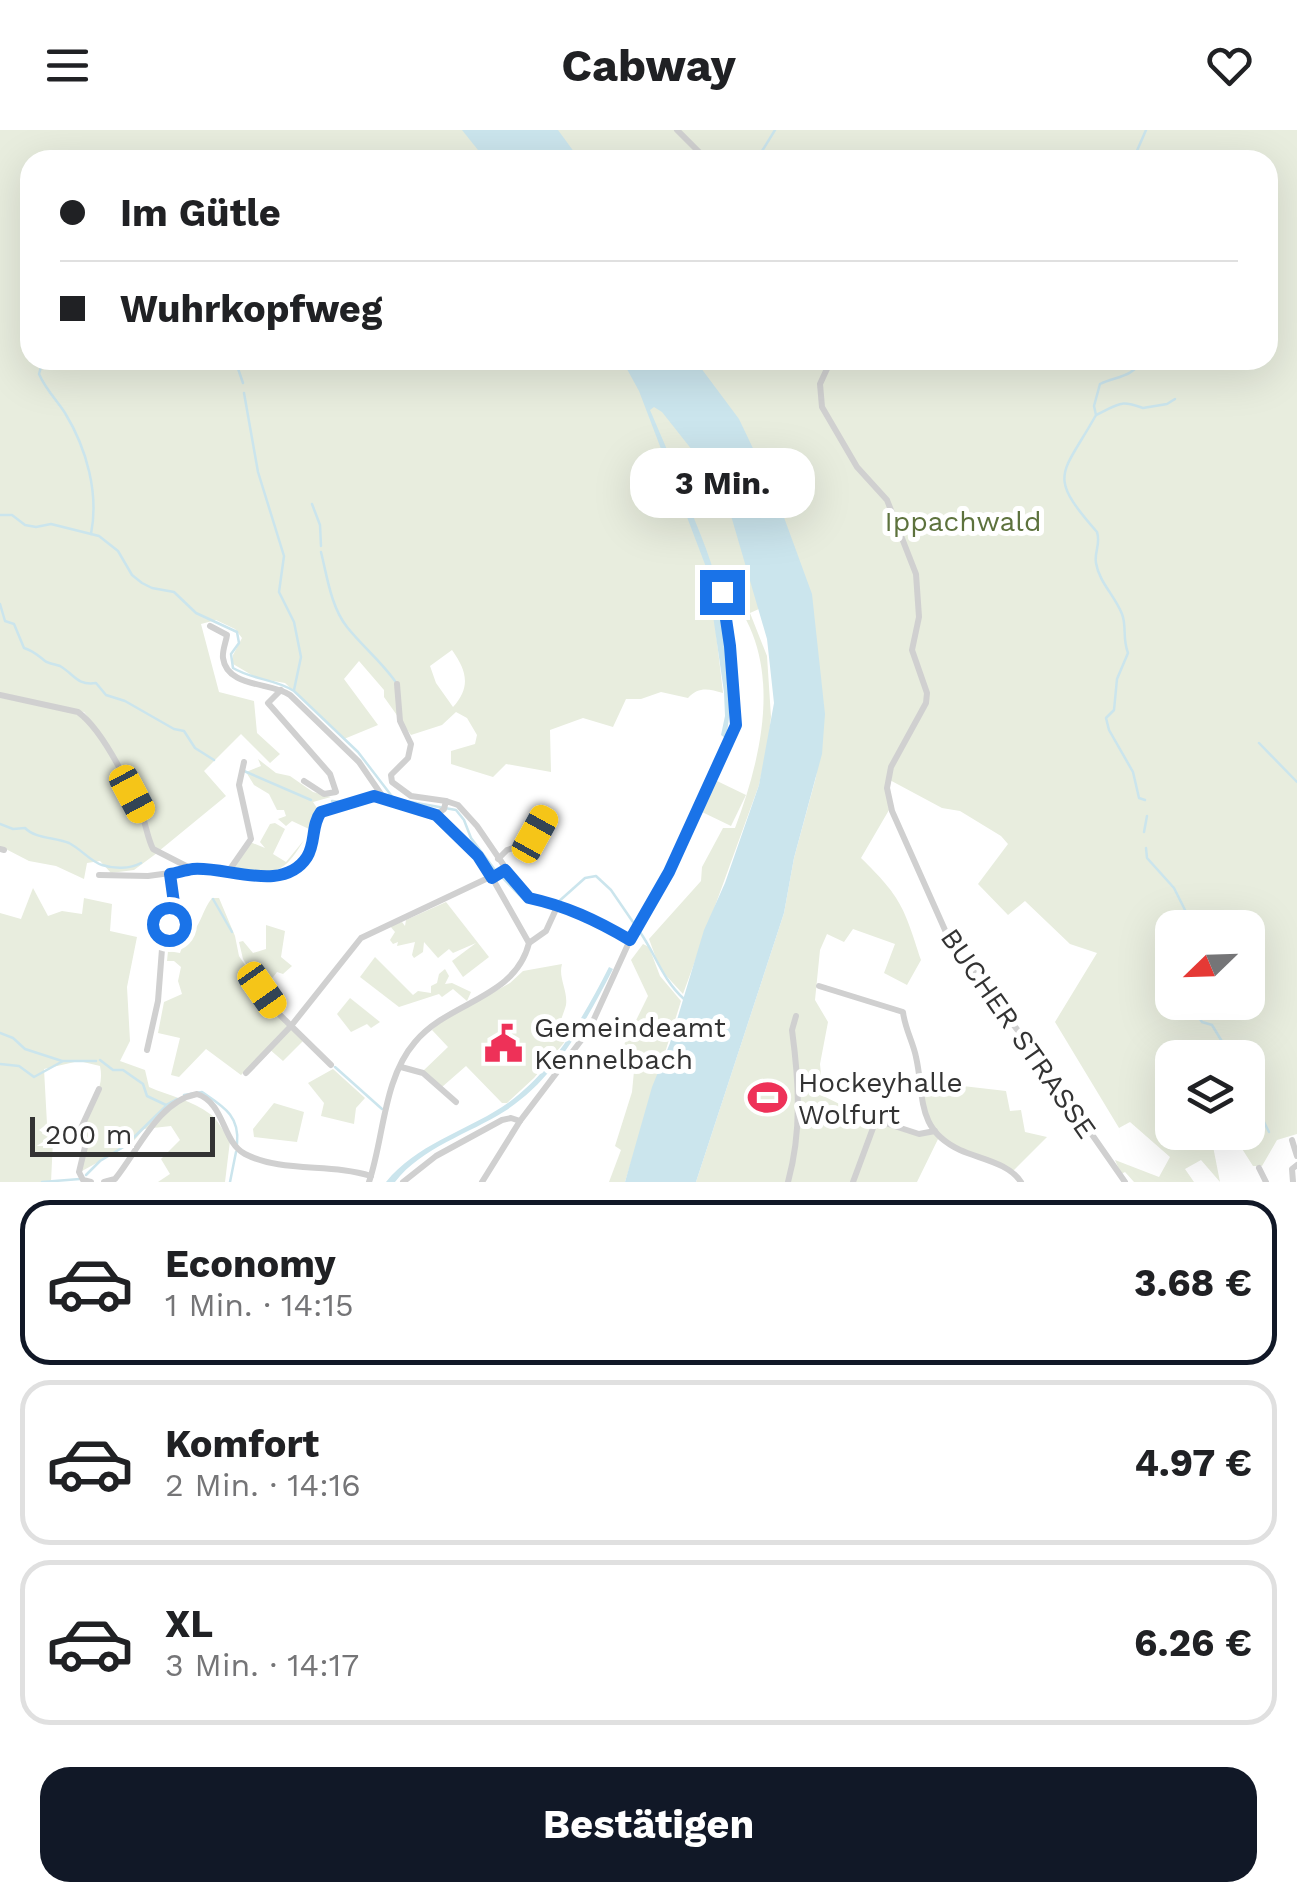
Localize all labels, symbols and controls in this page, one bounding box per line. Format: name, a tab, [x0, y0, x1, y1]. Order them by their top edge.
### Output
icon: menu	[40, 38, 95, 93]
icon: heart	[1202, 38, 1257, 93]
text: Cabway	[561, 39, 736, 92]
text: Im Gütle	[120, 191, 281, 235]
text: Wuhrkopfweg	[120, 287, 382, 331]
callout: 3 Min.	[630, 447, 814, 517]
text: 3 Min.	[675, 464, 770, 502]
park label: Ippachwald	[885, 505, 1041, 538]
route end	[700, 570, 745, 615]
car	[105, 760, 159, 828]
car	[507, 800, 563, 868]
route start	[147, 902, 192, 947]
north arrow	[1155, 910, 1265, 1020]
map controls	[1155, 910, 1265, 1150]
street label: BUCHER STRASSE	[934, 922, 1103, 1145]
car	[233, 957, 291, 1023]
place label: Gemeindeamt Kennelbach	[534, 1011, 726, 1076]
public building icon: Gemeindeamt Kennelbach	[483, 1022, 525, 1064]
button: layers	[1155, 1040, 1265, 1150]
place label: Hockeyhalle Wolfurt	[798, 1066, 963, 1131]
sports icon: Hockeyhalle Wolfurt	[747, 1077, 789, 1119]
scale bar	[30, 1112, 215, 1156]
text: 200 m	[45, 1118, 132, 1151]
icon: car	[45, 1238, 135, 1328]
text: Economy	[165, 1242, 336, 1286]
text: 3.68 €	[1134, 1261, 1252, 1305]
text: 1 Min. · 14:15	[165, 1286, 354, 1324]
icon: car	[45, 1418, 135, 1508]
text: Komfort	[165, 1422, 319, 1466]
text: 4.97 €	[1134, 1441, 1252, 1485]
text: 2 Min. · 14:16	[165, 1466, 361, 1504]
icon: car	[45, 1598, 135, 1688]
text: XL	[165, 1602, 213, 1646]
text: 6.26 €	[1134, 1621, 1252, 1665]
text: 3 Min. · 14:17	[165, 1646, 359, 1684]
button: Bestätigen	[40, 1767, 1257, 1882]

